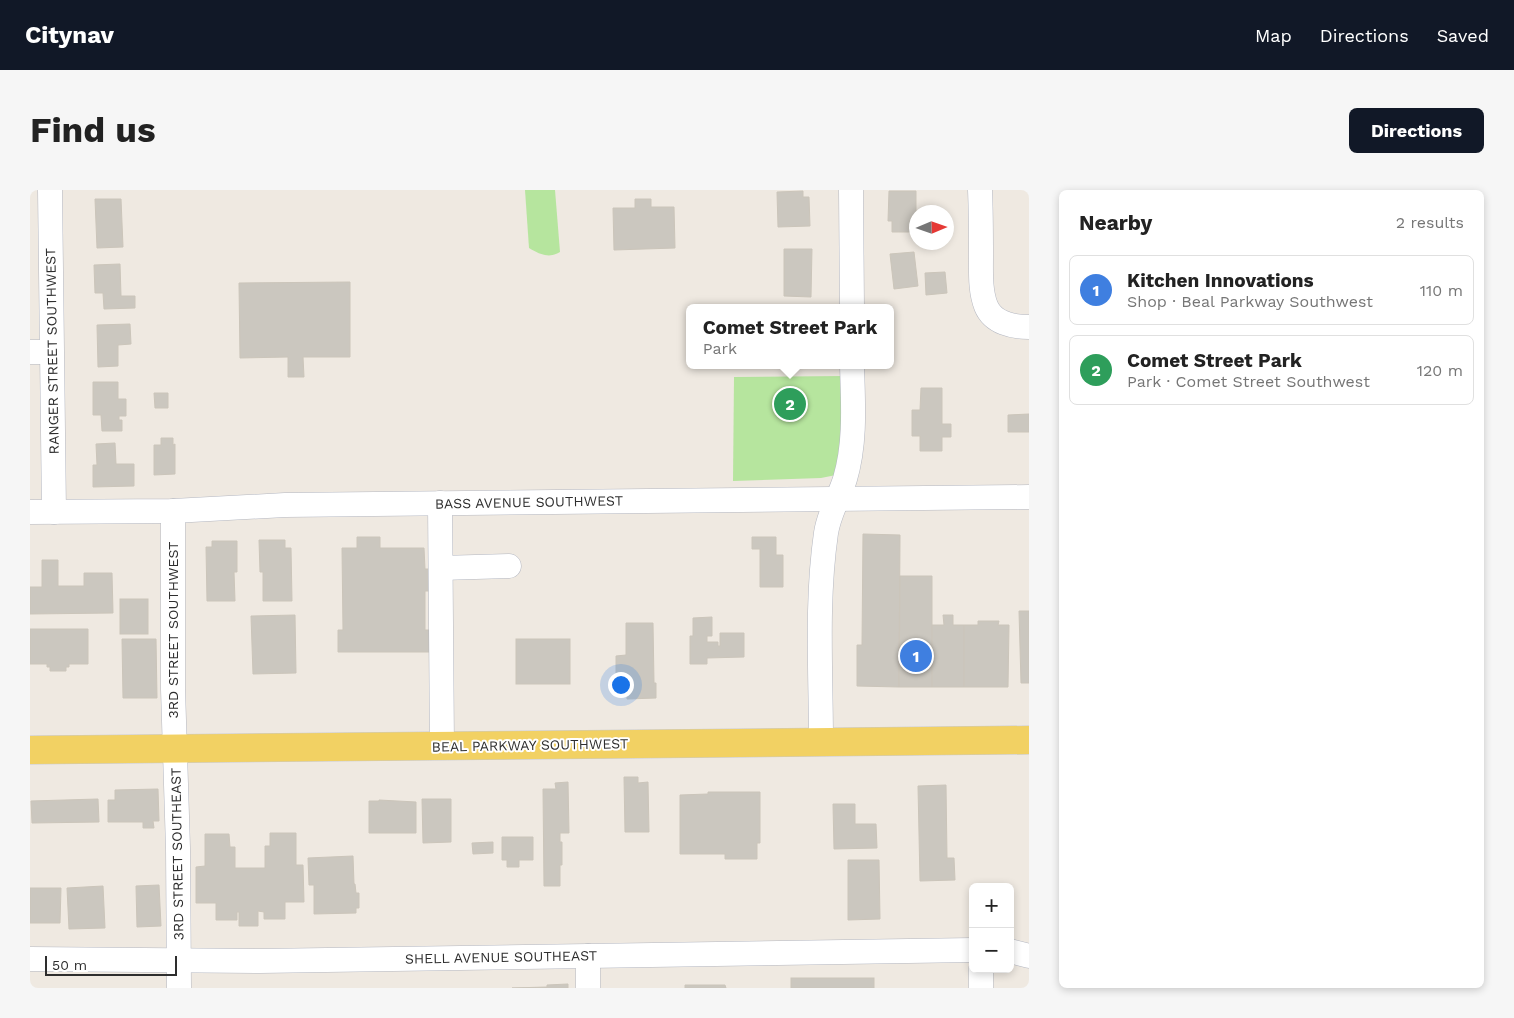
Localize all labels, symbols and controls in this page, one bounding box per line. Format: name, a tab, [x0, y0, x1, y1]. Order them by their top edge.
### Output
text: Citynav	[25, 21, 114, 49]
text: Map	[1255, 25, 1292, 46]
text: Directions	[1320, 25, 1409, 46]
text: Saved	[1437, 25, 1489, 46]
button: Directions	[1349, 108, 1484, 153]
text: Find us	[30, 109, 156, 151]
north arrow	[909, 205, 954, 250]
text: Nearby	[1079, 210, 1152, 235]
text: 2 results	[1396, 213, 1464, 232]
street label: RANGER STREET SOUTHWEST	[42, 247, 62, 454]
text: Kitchen Innovations	[1127, 269, 1314, 292]
text: 1	[1093, 281, 1099, 300]
text: 110 m	[1420, 281, 1463, 300]
text: Shop · Beal Parkway Southwest	[1127, 292, 1373, 311]
popup	[686, 304, 894, 369]
text: Comet Street Park	[703, 316, 877, 339]
text: Park	[703, 339, 737, 358]
text: Comet Street Park	[1127, 349, 1302, 372]
text: 2	[1091, 361, 1101, 380]
text: 120 m	[1417, 361, 1463, 380]
text: Park · Comet Street Southwest	[1127, 372, 1370, 391]
pin: 2	[774, 385, 806, 423]
street label: BASS AVENUE SOUTHWEST	[435, 492, 624, 512]
street label: 3RD STREET SOUTHWEST	[165, 541, 181, 718]
pin: 1	[900, 637, 932, 675]
your location	[608, 672, 634, 698]
street label: BEAL PARKWAY SOUTHWEST	[432, 735, 629, 755]
street label: 3RD STREET SOUTHEAST	[167, 767, 187, 940]
map controls	[969, 883, 1014, 973]
button: +	[969, 883, 1014, 928]
button: −	[969, 928, 1014, 973]
street label: SHELL AVENUE SOUTHEAST	[405, 947, 598, 967]
scale bar	[45, 953, 178, 976]
text: 50 m	[52, 957, 87, 973]

